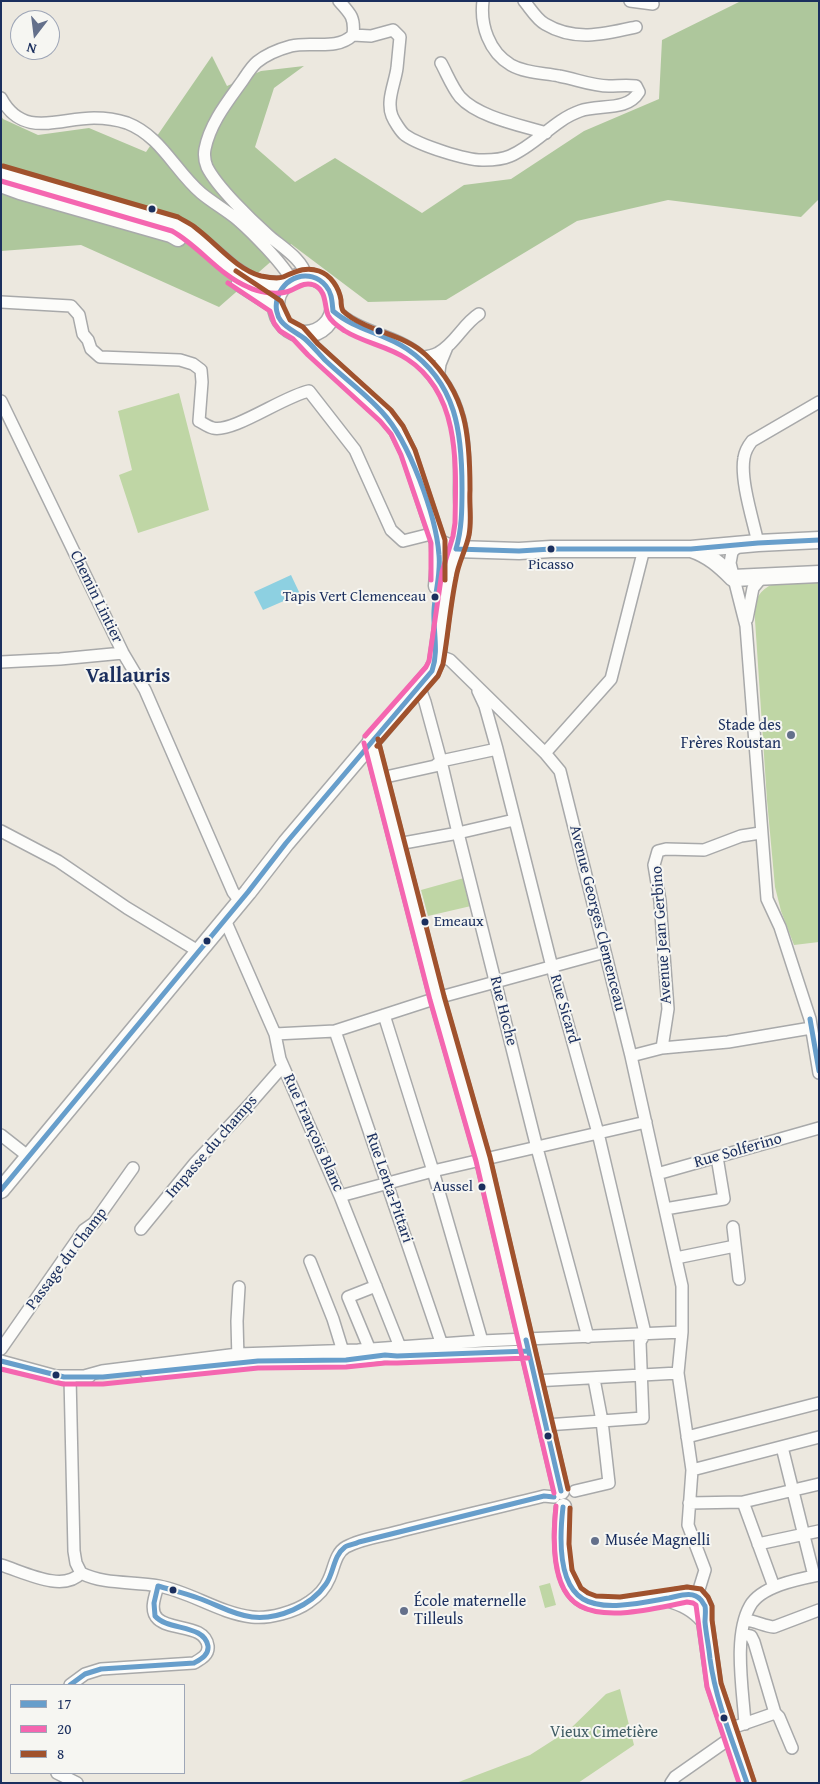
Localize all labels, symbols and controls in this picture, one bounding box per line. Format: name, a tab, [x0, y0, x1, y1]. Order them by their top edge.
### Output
north arrow	[10, 10, 60, 60]
text: N	[24, 38, 38, 59]
unlabelled marker	[147, 204, 157, 214]
unlabelled marker	[374, 326, 384, 336]
marker: Picasso	[546, 544, 556, 554]
street label: Chemin Lintier	[65, 548, 127, 646]
place label: Picasso	[528, 556, 574, 574]
place label: Tapis Vert Clemenceau	[283, 588, 426, 606]
marker: Tapis Vert Clemenceau	[430, 592, 440, 602]
district label: Vallauris	[86, 664, 170, 690]
place label: Stade des Frères Roustan	[681, 716, 781, 754]
marker: Stade des Frères Roustan	[785, 729, 797, 741]
street label: Avenue Georges Clemenceau	[565, 823, 629, 1013]
street label: Avenue Jean Gerbino	[648, 865, 676, 1005]
place label: Emeaux	[434, 913, 484, 931]
marker: Emeaux	[420, 917, 430, 927]
unlabelled marker	[202, 936, 212, 946]
street label: Rue Sicard	[545, 972, 583, 1046]
street label: Rue Hoche	[485, 974, 521, 1048]
street label: Rue François Blanc	[279, 1071, 347, 1195]
street label: Impasse du champs	[162, 1092, 262, 1202]
street label: Rue Solferino	[692, 1129, 784, 1173]
street label: Rue Lenta-Pittari	[361, 1131, 417, 1245]
place label: Aussel	[433, 1178, 473, 1196]
marker: Aussel	[477, 1182, 487, 1192]
street label: Passage du Champ	[22, 1204, 112, 1314]
unlabelled marker	[51, 1370, 61, 1380]
unlabelled marker	[543, 1431, 553, 1441]
place label: Musée Magnelli	[605, 1531, 710, 1551]
marker: Musée Magnelli	[589, 1535, 601, 1547]
unlabelled marker	[168, 1585, 178, 1595]
place label: École maternelle Tilleuls	[414, 1592, 526, 1630]
marker: École maternelle Tilleuls	[398, 1605, 410, 1617]
legend	[10, 1684, 185, 1774]
text: 17	[57, 1693, 71, 1714]
unlabelled marker	[719, 1713, 729, 1723]
text: 20	[57, 1718, 71, 1739]
park label: Vieux Cimetière	[550, 1723, 658, 1743]
text: 8	[57, 1743, 64, 1764]

